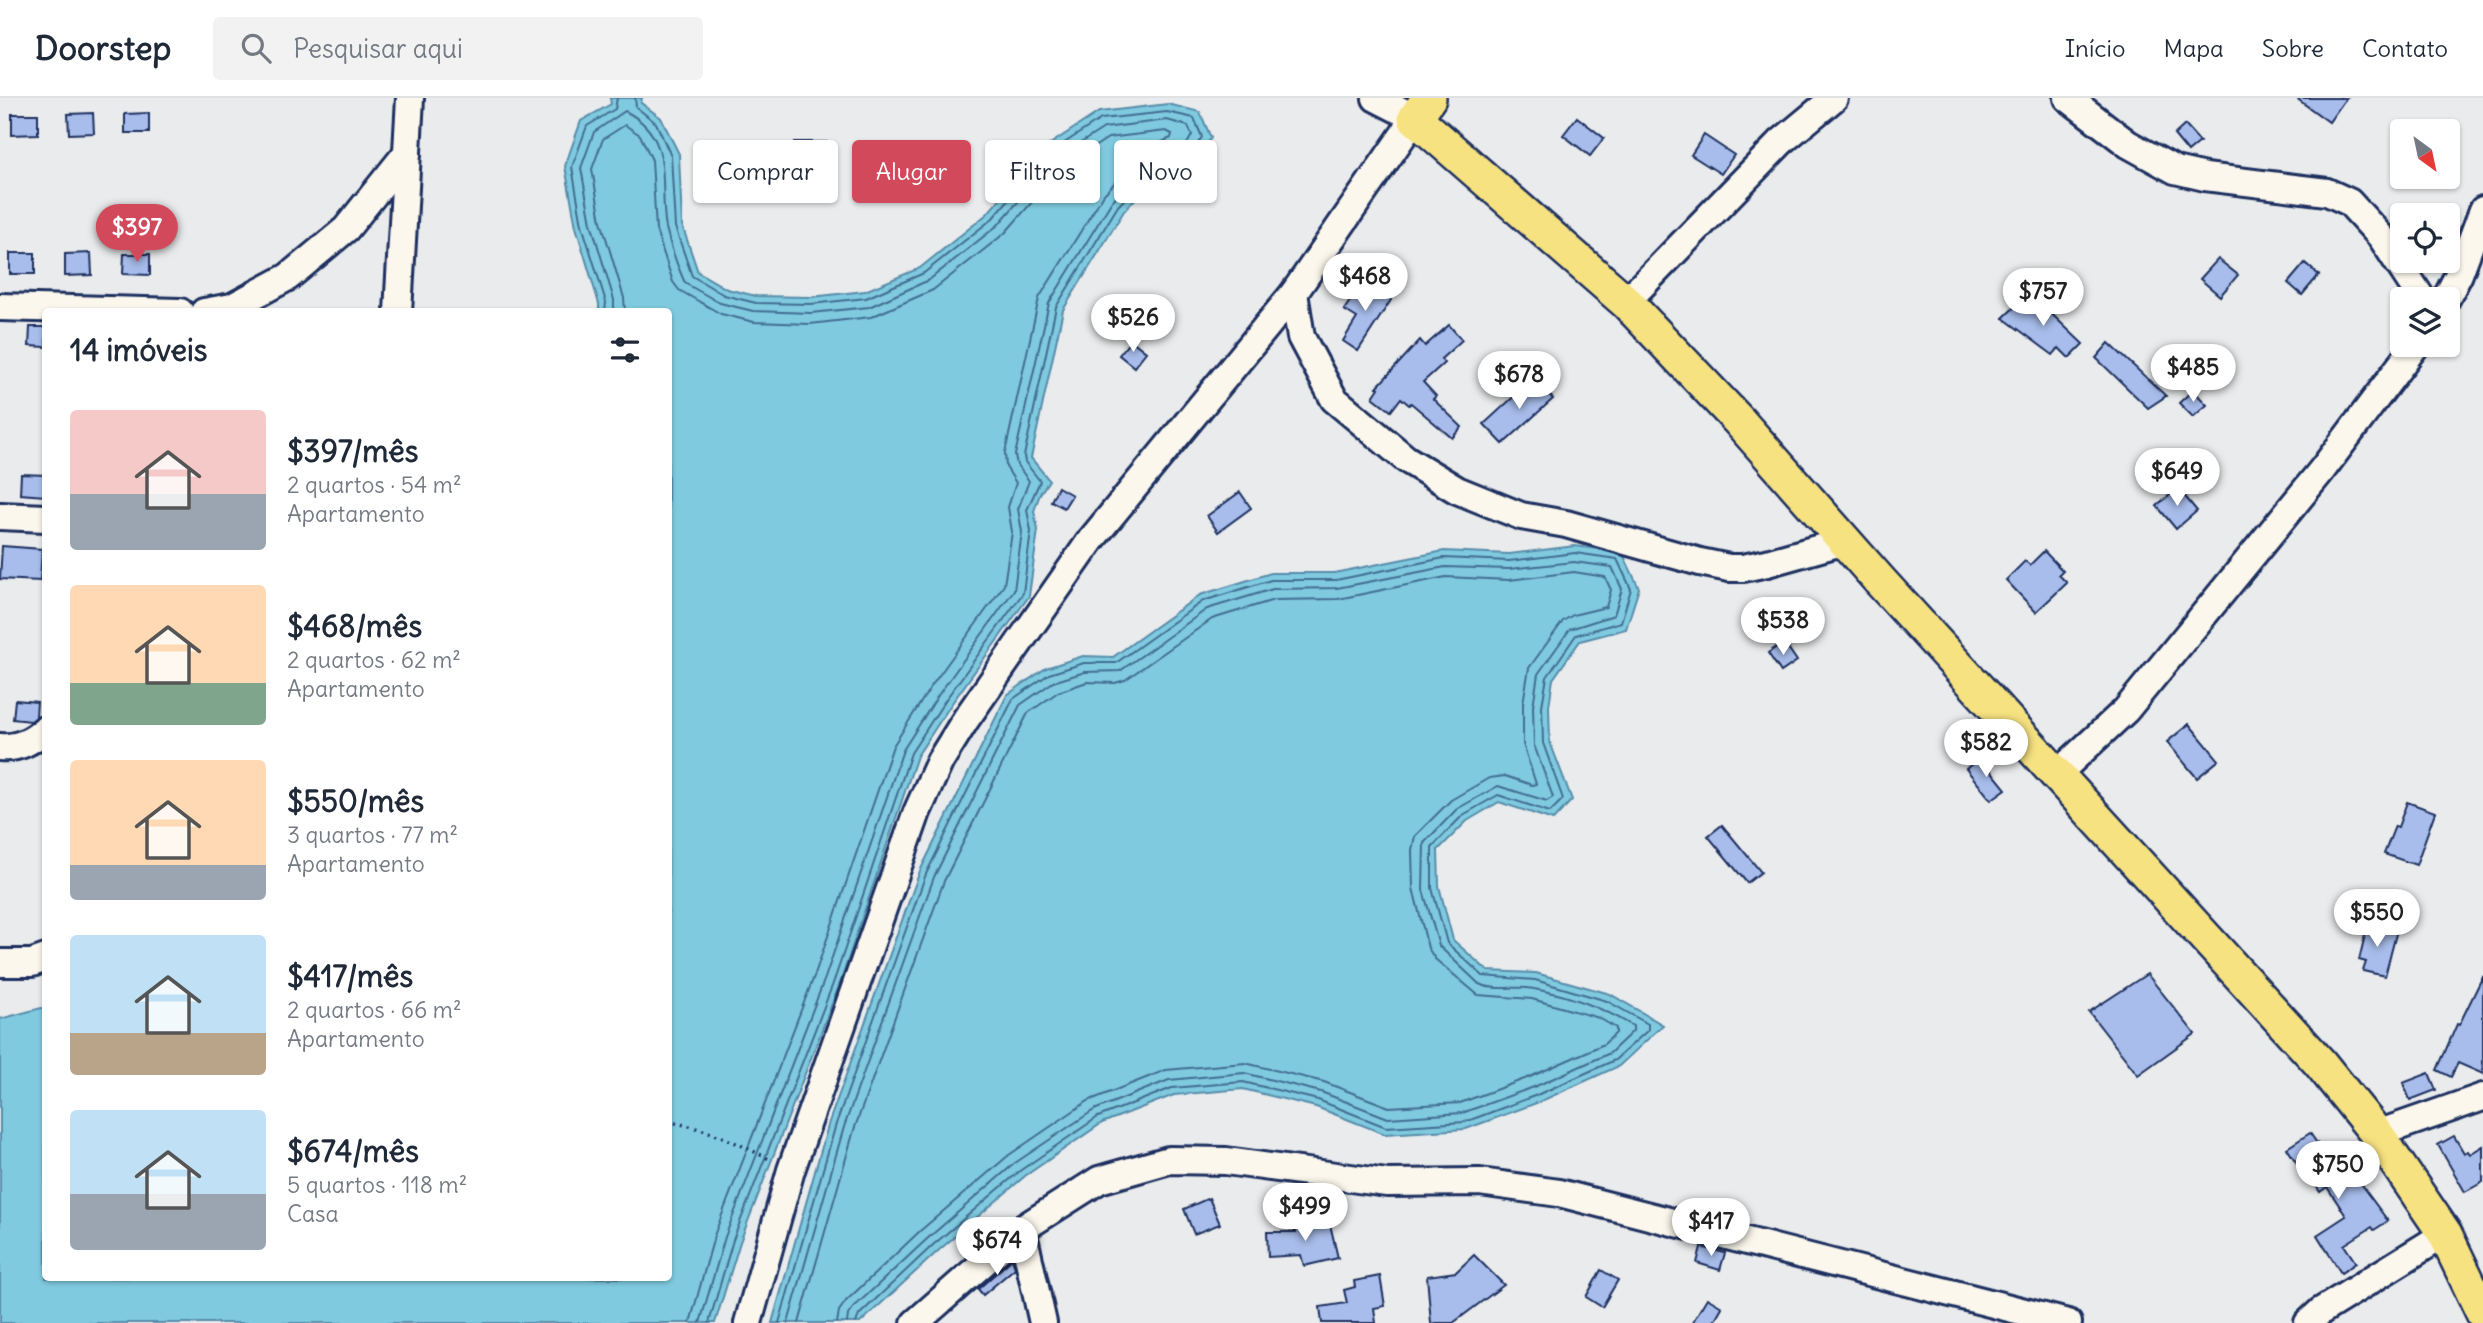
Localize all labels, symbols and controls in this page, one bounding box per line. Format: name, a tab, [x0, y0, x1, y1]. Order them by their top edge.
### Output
search box	[213, 17, 703, 80]
text: Doorstep	[35, 27, 171, 69]
icon: search	[237, 29, 275, 67]
text: Pesquisar aqui	[293, 32, 463, 65]
text: Início	[2065, 33, 2125, 63]
text: Mapa	[2163, 33, 2224, 63]
text: Sobre	[2262, 33, 2324, 63]
text: Contato	[2362, 33, 2448, 63]
north arrow	[2390, 119, 2460, 189]
map controls	[2390, 119, 2460, 357]
chip: Comprar	[693, 140, 838, 203]
chip: Alugar	[852, 140, 971, 203]
chip: Filtros	[985, 140, 1100, 203]
chip: Novo	[1114, 140, 1217, 203]
button: locate	[2390, 203, 2460, 273]
pin: $397	[96, 204, 178, 264]
text: $397	[112, 212, 162, 241]
pin: $468	[1324, 254, 1406, 313]
text: $468	[1339, 261, 1391, 290]
pin: $757	[2002, 268, 2084, 328]
text: $757	[2019, 276, 2067, 305]
button: layers	[2390, 287, 2460, 357]
pin: $526	[1092, 294, 1174, 354]
text: $526	[1107, 302, 1159, 331]
text: 14 imóveis	[70, 331, 207, 369]
icon: filters	[606, 331, 644, 369]
pin: $485	[2152, 344, 2234, 404]
pin: $678	[1478, 352, 1560, 411]
text: $485	[2167, 352, 2219, 381]
text: $678	[1494, 359, 1544, 388]
text: $397/mês	[287, 432, 418, 470]
icon: home	[126, 438, 210, 522]
pin: $649	[2136, 448, 2218, 508]
text: $649	[2151, 456, 2203, 485]
text: 2 quartos · 54 m²	[287, 470, 462, 499]
text: Apartamento	[287, 499, 425, 528]
pin: $538	[1742, 598, 1824, 657]
text: $538	[1757, 605, 1809, 634]
text: $468/mês	[287, 607, 422, 645]
icon: home	[126, 613, 210, 697]
text: 2 quartos · 62 m²	[287, 645, 461, 674]
text: Apartamento	[287, 674, 425, 703]
pin: $582	[1945, 720, 2027, 779]
text: $582	[1960, 727, 2012, 756]
text: $550/mês	[287, 782, 424, 820]
icon: home	[126, 788, 210, 872]
text: 3 quartos · 77 m²	[287, 820, 458, 849]
text: Apartamento	[287, 849, 425, 878]
pin: $550	[2336, 890, 2418, 949]
text: $550	[2350, 897, 2404, 926]
text: $417/mês	[287, 957, 413, 995]
icon: home	[126, 963, 210, 1047]
text: 2 quartos · 66 m²	[287, 995, 462, 1024]
text: Apartamento	[287, 1024, 425, 1053]
text: $674/mês	[287, 1132, 419, 1170]
icon: home	[126, 1138, 210, 1222]
pin: $750	[2297, 1142, 2379, 1201]
text: $750	[2312, 1149, 2364, 1178]
text: 5 quartos · 118 m²	[287, 1170, 467, 1199]
pin: $499	[1264, 1184, 1346, 1243]
text: $499	[1279, 1191, 1331, 1220]
pin: $417	[1670, 1198, 1752, 1258]
text: Casa	[287, 1199, 339, 1228]
text: $417	[1688, 1206, 1734, 1235]
pin: $674	[956, 1218, 1038, 1277]
text: $674	[972, 1225, 1022, 1254]

